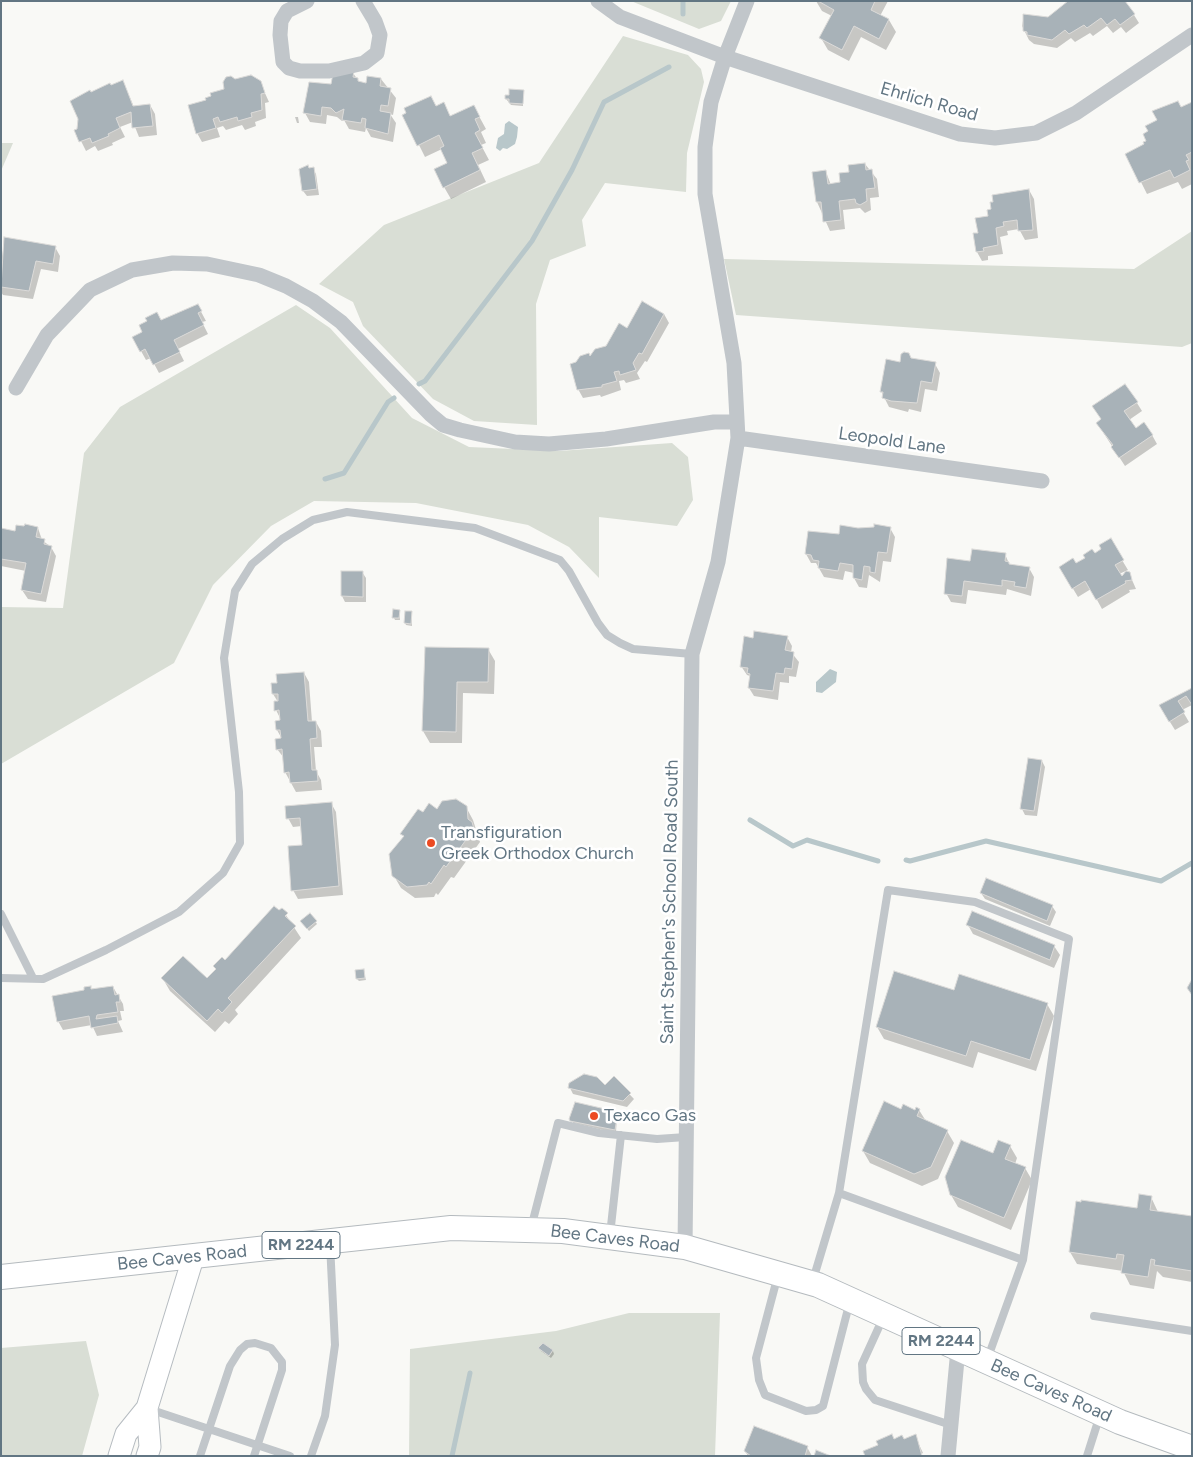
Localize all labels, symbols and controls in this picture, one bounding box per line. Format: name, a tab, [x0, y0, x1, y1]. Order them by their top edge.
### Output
street label: Ehrlich Road	[878, 78, 980, 126]
street label: Leopold Lane	[837, 423, 947, 459]
street label: Saint Stephen's School Road South	[657, 759, 683, 1045]
place label: Transfiguration Greek Orthodox Church	[441, 822, 634, 864]
marker: Transfiguration Greek Orthodox Church	[425, 837, 437, 849]
place label: Texaco Gas	[604, 1105, 696, 1127]
marker: Texaco Gas	[588, 1110, 600, 1122]
street label: Bee Caves Road	[549, 1220, 681, 1258]
road number: RM 2244	[262, 1232, 340, 1258]
street label: Bee Caves Road	[116, 1240, 248, 1276]
road number: RM 2244	[902, 1328, 980, 1354]
street label: Bee Caves Road	[987, 1355, 1115, 1427]

